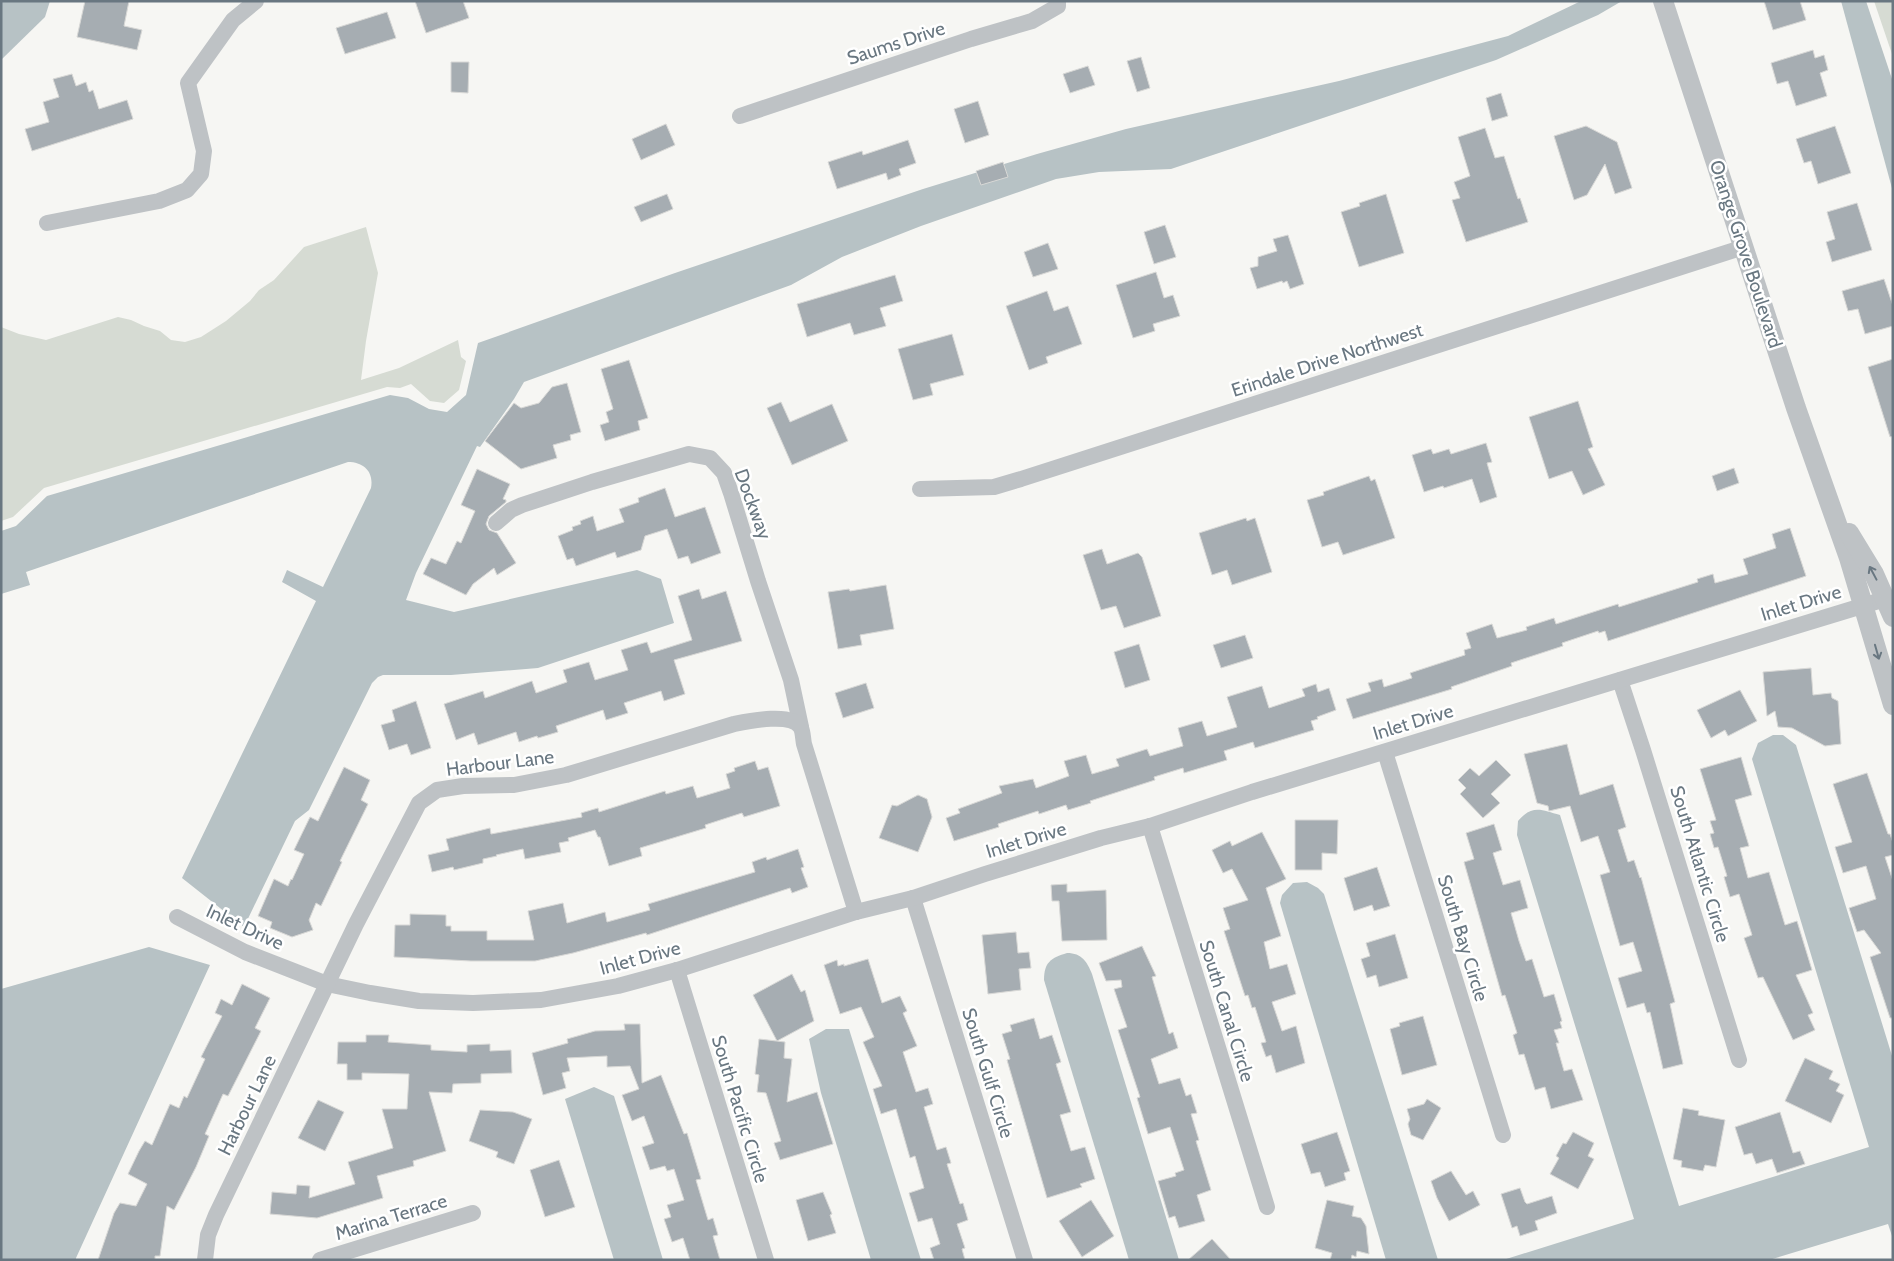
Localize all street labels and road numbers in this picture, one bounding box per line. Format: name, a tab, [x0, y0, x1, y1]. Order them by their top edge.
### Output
street label: Saums Drive	[844, 16, 948, 70]
street label: Orange Grove Boulevard	[1705, 157, 1787, 351]
street label: Erindale Drive Northwest	[1228, 318, 1426, 402]
street label: Dockway	[730, 466, 776, 543]
street label: Inlet Drive	[1758, 580, 1844, 626]
street label: Inlet Drive	[1370, 699, 1456, 745]
street label: Harbour Lane	[445, 745, 556, 781]
street label: South Atlantic Circle	[1665, 783, 1735, 945]
street label: Inlet Drive	[983, 817, 1069, 863]
street label: South Bay Circle	[1433, 872, 1493, 1004]
street label: Inlet Drive	[203, 899, 288, 955]
street label: Inlet Drive	[597, 936, 683, 980]
street label: South Canal Circle	[1195, 938, 1260, 1085]
street label: South Gulf Circle	[957, 1005, 1019, 1141]
street label: South Pacific Circle	[707, 1033, 773, 1186]
street label: Harbour Lane	[213, 1051, 281, 1159]
street label: Marina Terrace	[332, 1189, 450, 1245]

